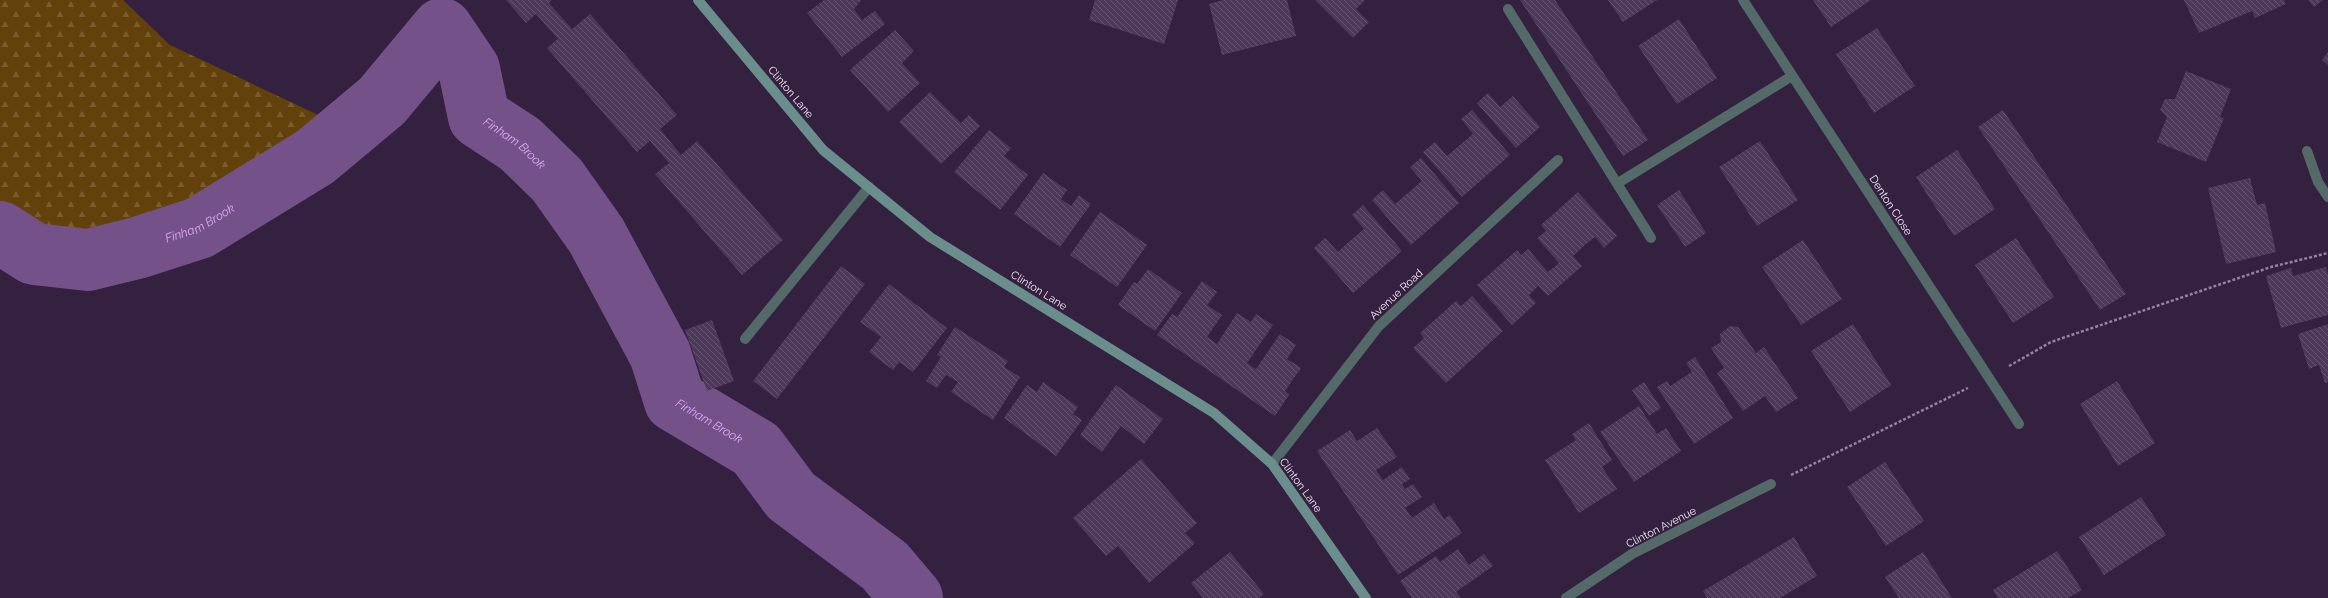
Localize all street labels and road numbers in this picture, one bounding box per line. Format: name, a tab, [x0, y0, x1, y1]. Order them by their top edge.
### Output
street label: Clinton Lane	[765, 64, 816, 121]
street label: Denton Close	[1866, 173, 1915, 238]
street label: Avenue Road	[1367, 266, 1426, 322]
street label: Clinton Lane	[1008, 268, 1070, 313]
street label: Clinton Lane	[1277, 456, 1325, 515]
street label: Clinton Avenue	[1624, 504, 1699, 551]

